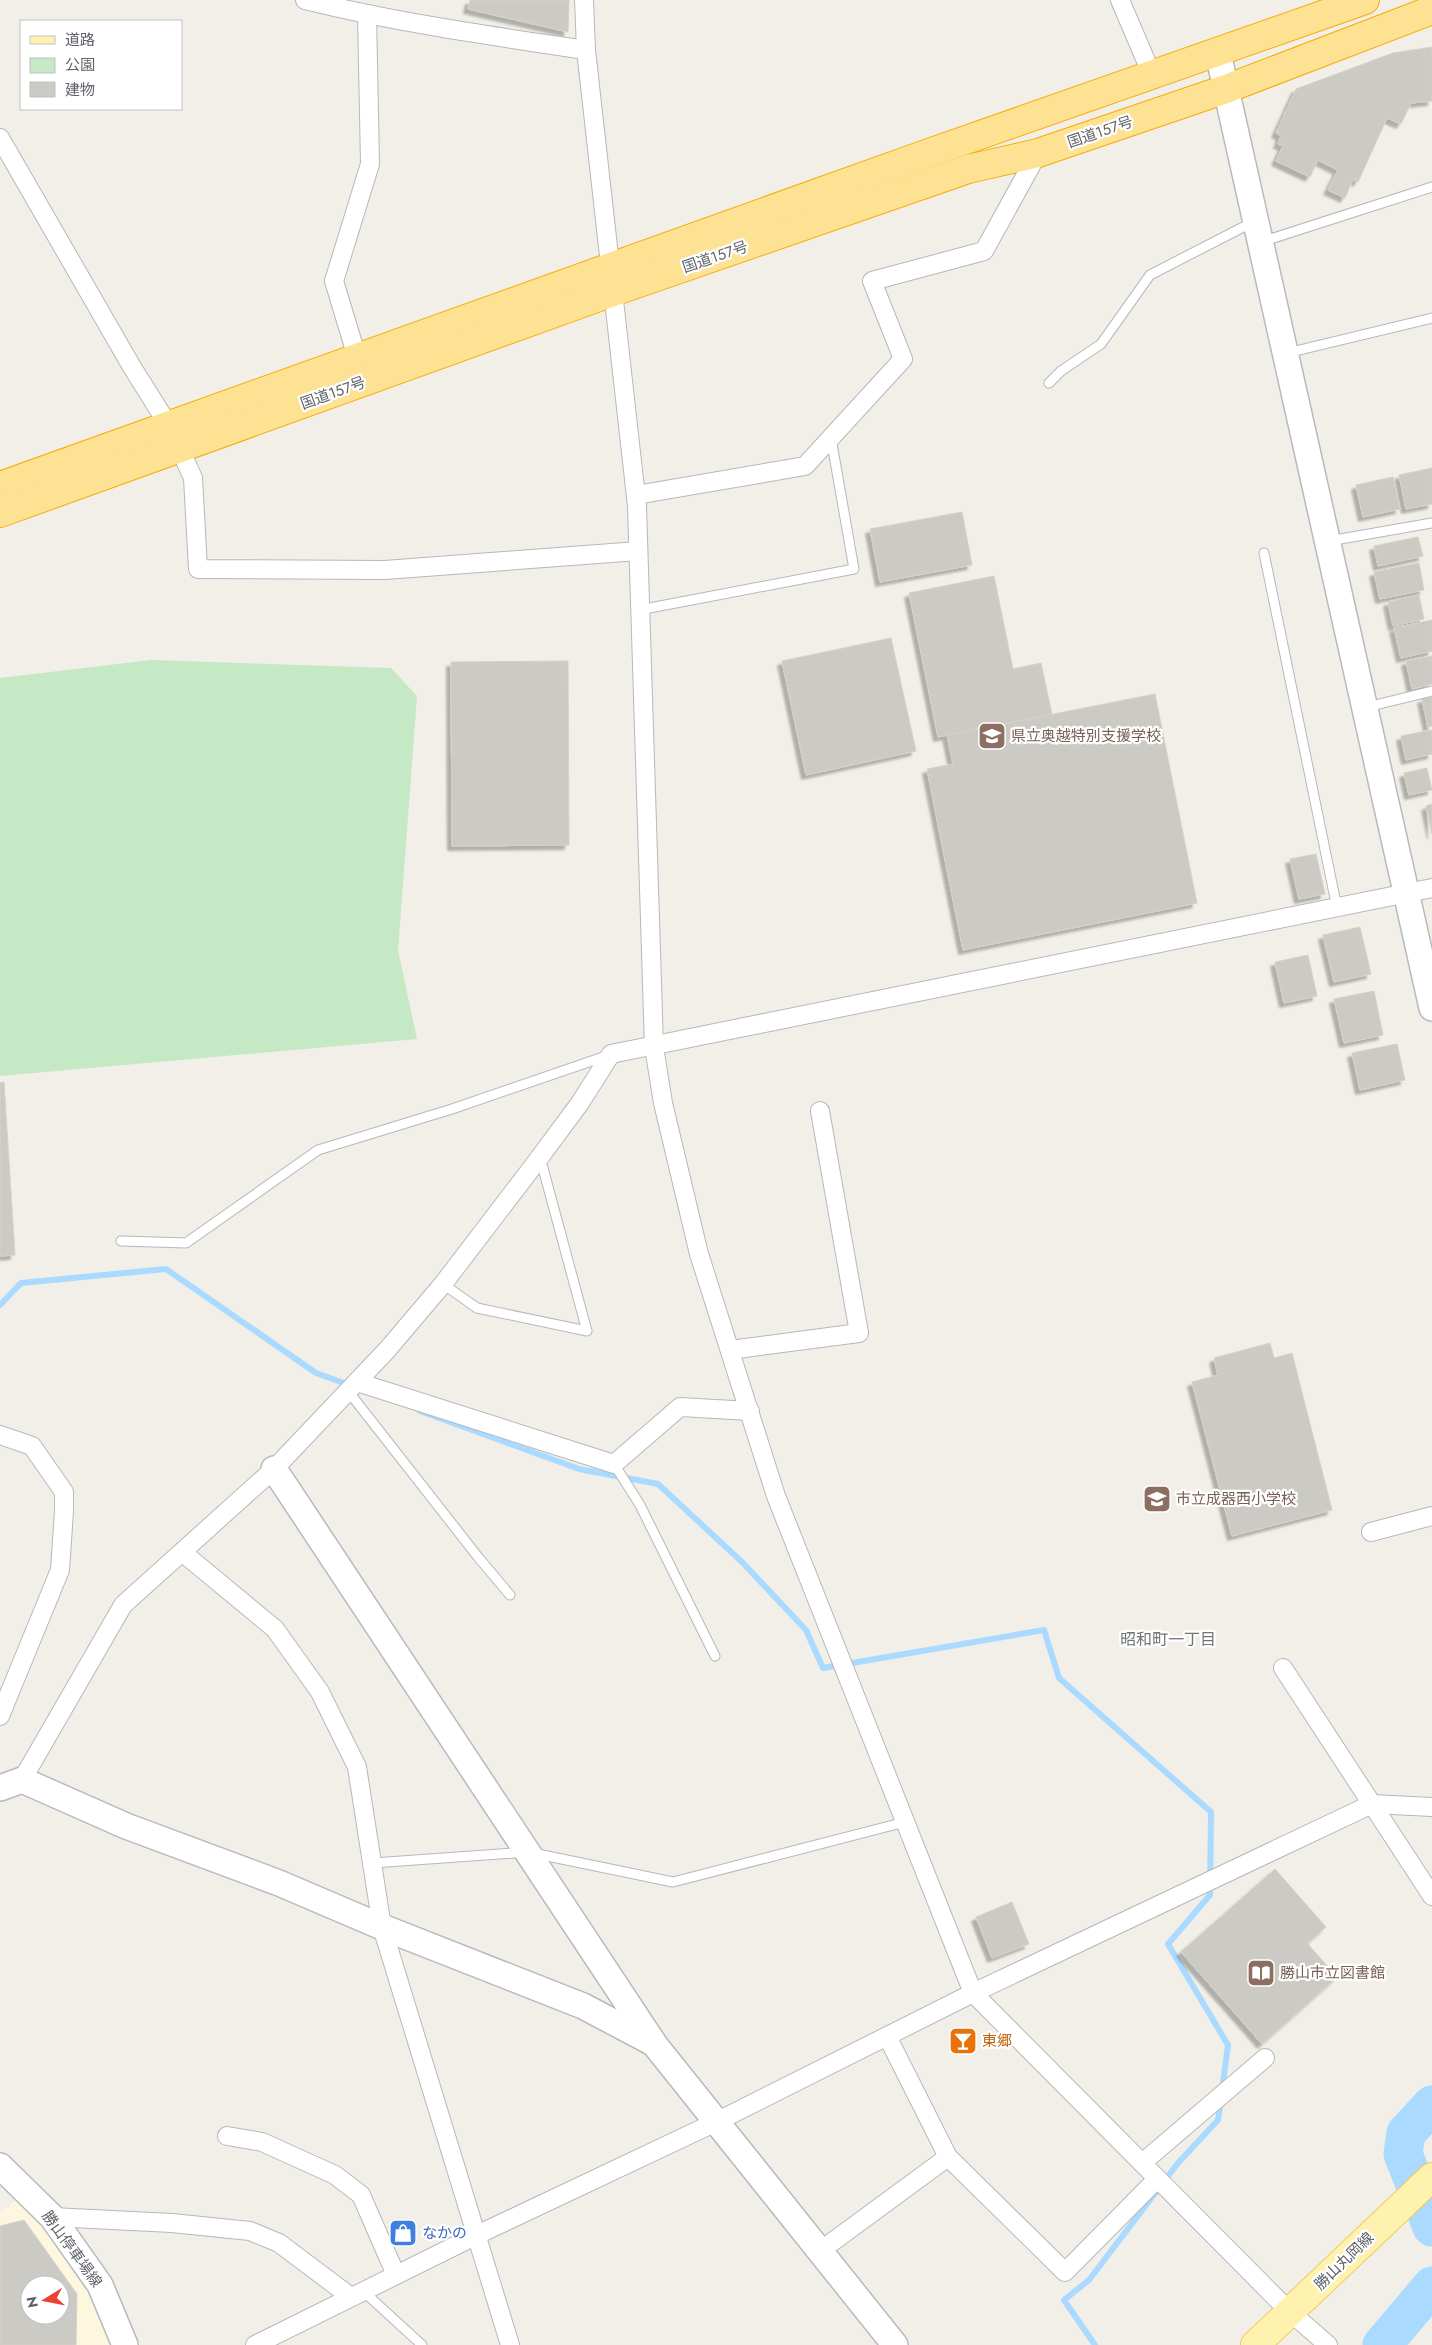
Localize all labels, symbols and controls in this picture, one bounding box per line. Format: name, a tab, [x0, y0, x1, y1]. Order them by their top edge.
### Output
legend	[20, 20, 182, 110]
text: 道路	[65, 29, 95, 51]
text: 公園	[65, 54, 95, 76]
text: 建物	[65, 79, 95, 101]
street label: 国道157号	[1064, 111, 1136, 153]
street label: 国道157号	[679, 236, 751, 278]
street label: 国道157号	[297, 371, 369, 415]
school or university icon: 県立奥越特別支援学校	[977, 721, 1007, 751]
place label: 県立奥越特別支援学校	[1011, 725, 1161, 747]
school or university icon: 市立成器西小学校	[1142, 1484, 1172, 1514]
place label: 市立成器西小学校	[1176, 1488, 1296, 1510]
district label: 昭和町一丁目	[1120, 1628, 1216, 1651]
library icon: 勝山市立図書館	[1246, 1958, 1276, 1988]
place label: 勝山市立図書館	[1280, 1962, 1385, 1984]
bar icon: 東郷	[948, 2026, 978, 2056]
place label: 東郷	[982, 2030, 1012, 2052]
street label: 勝山停車場線	[37, 2206, 107, 2292]
shop icon: なかの	[388, 2218, 418, 2248]
place label: なかの	[422, 2222, 467, 2244]
street label: 勝山丸岡線	[1309, 2227, 1379, 2295]
north arrow	[20, 2275, 70, 2325]
text: N	[21, 2295, 43, 2309]

